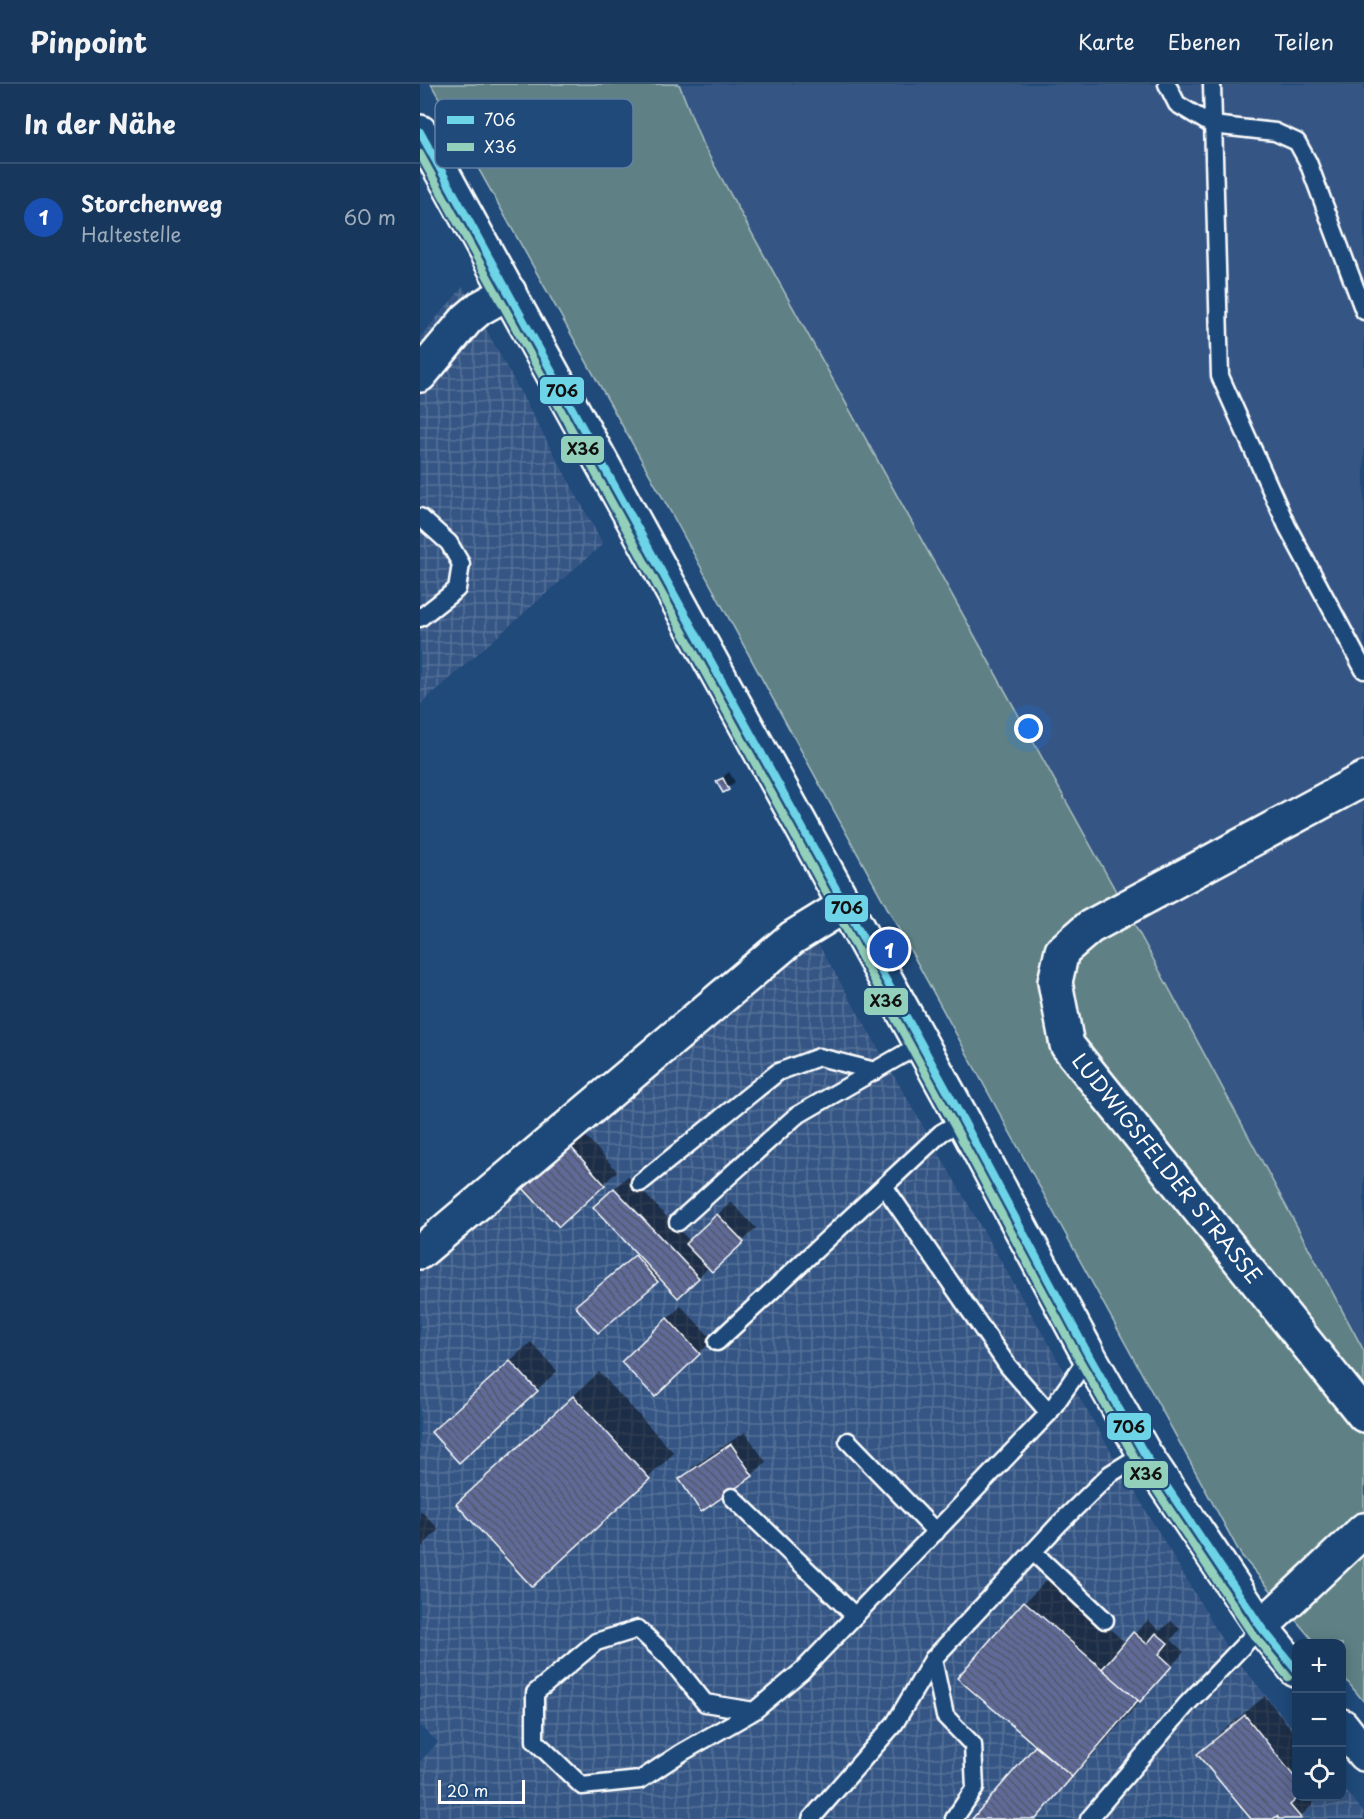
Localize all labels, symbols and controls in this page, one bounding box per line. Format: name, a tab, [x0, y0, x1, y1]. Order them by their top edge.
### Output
text: Pinpoint	[30, 20, 147, 63]
text: Karte	[1078, 25, 1135, 57]
text: Ebenen	[1168, 25, 1241, 57]
text: Teilen	[1274, 25, 1334, 57]
legend	[435, 99, 633, 168]
text: In der Nähe	[24, 104, 176, 143]
text: 706	[484, 107, 516, 131]
text: X36	[484, 134, 516, 158]
text: Storchenweg	[81, 186, 223, 219]
text: 1	[39, 202, 48, 232]
text: 60 m	[344, 202, 396, 232]
text: Haltestelle	[81, 219, 181, 249]
line badge: 706	[539, 376, 585, 405]
text: 706	[546, 378, 578, 402]
line badge: X36	[560, 435, 605, 464]
text: X36	[566, 436, 599, 460]
your location	[1014, 714, 1043, 743]
line badge: 706	[824, 894, 869, 923]
text: 706	[831, 895, 863, 919]
pin: 1	[870, 926, 908, 972]
line badge: X36	[863, 987, 909, 1016]
text: X36	[869, 988, 902, 1012]
street label: LUDWIGSFELDER STRASSE	[1065, 1045, 1271, 1290]
line badge: 706	[1106, 1412, 1152, 1441]
text: 706	[1113, 1414, 1145, 1438]
line badge: X36	[1123, 1460, 1169, 1489]
text: X36	[1129, 1461, 1162, 1485]
map controls	[1292, 1639, 1346, 1801]
button: +	[1292, 1639, 1346, 1693]
button: −	[1292, 1693, 1346, 1747]
button: locate	[1292, 1747, 1346, 1801]
scale bar	[438, 1777, 525, 1804]
text: 20 m	[447, 1778, 488, 1802]

